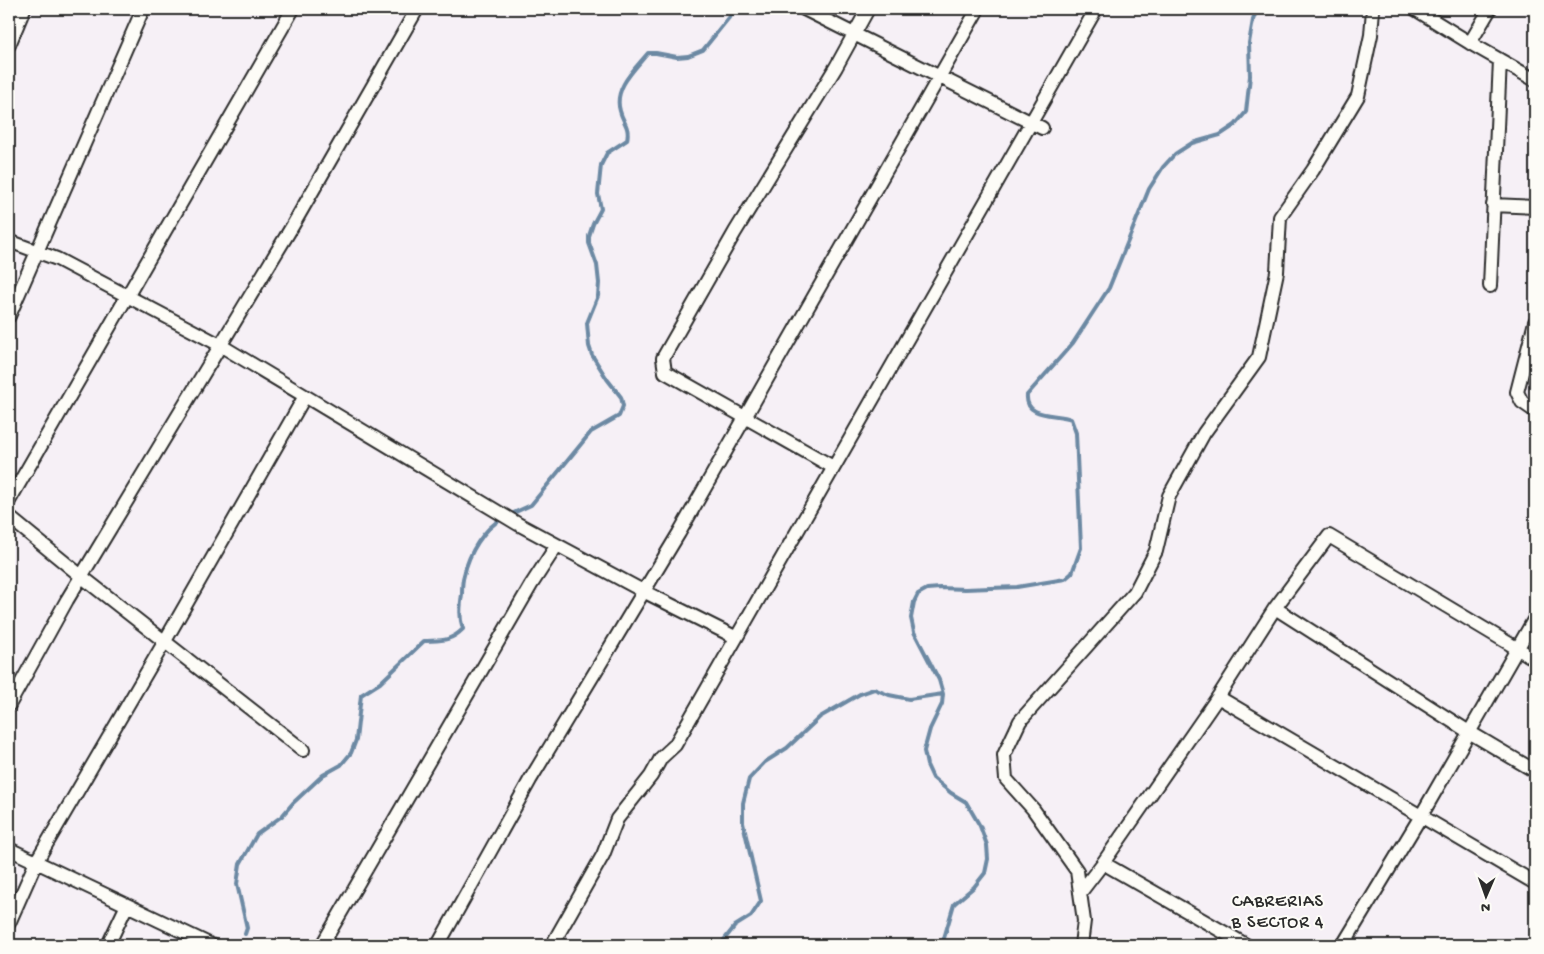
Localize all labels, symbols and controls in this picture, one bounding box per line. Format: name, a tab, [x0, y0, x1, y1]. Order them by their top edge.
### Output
north arrow	[1462, 872, 1512, 922]
district label: CABRERIAS B SECTOR 4	[1231, 892, 1324, 934]
text: N	[1481, 898, 1490, 915]

